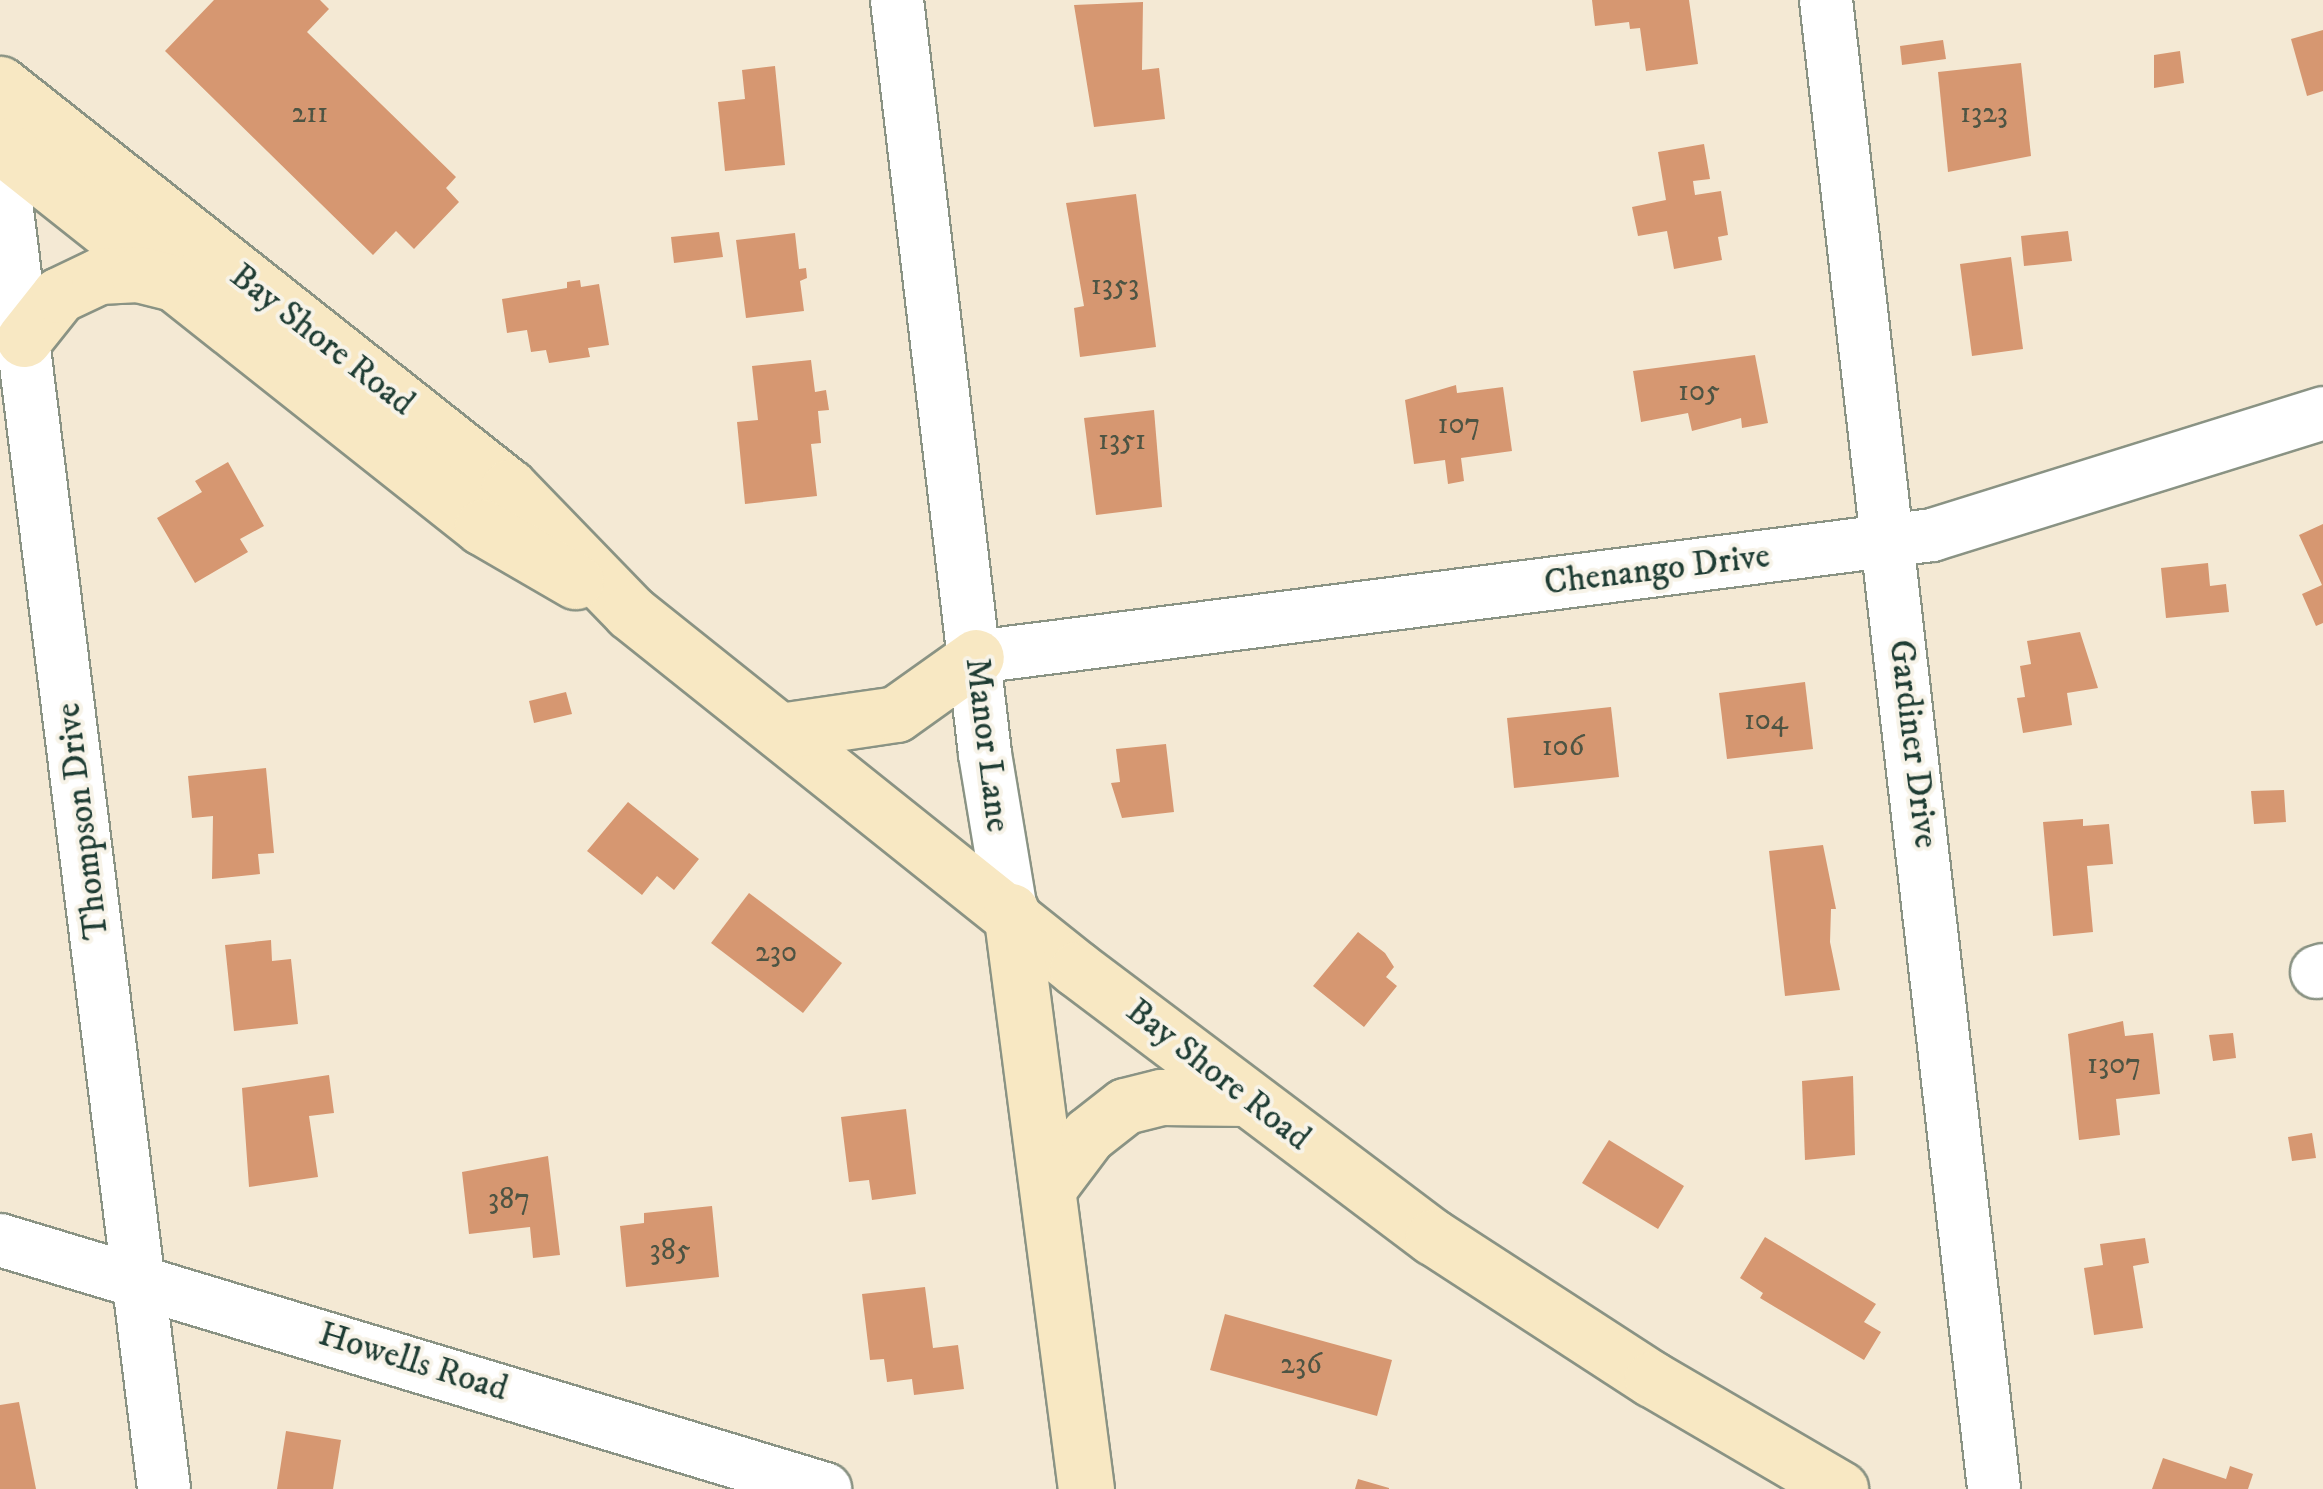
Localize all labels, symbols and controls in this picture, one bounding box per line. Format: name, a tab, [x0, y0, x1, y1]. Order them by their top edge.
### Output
house number: 211	[292, 96, 328, 132]
house number: 1323	[1960, 96, 2008, 132]
street label: Bay Shore Road	[222, 255, 422, 425]
house number: 1353	[1091, 268, 1139, 304]
house number: 105	[1678, 374, 1720, 410]
house number: 107	[1438, 407, 1480, 443]
house number: 1351	[1098, 423, 1146, 459]
street label: Chenango Drive	[1542, 535, 1772, 605]
street label: Gardiner Drive	[1879, 637, 1947, 851]
street label: Manor Lane	[955, 655, 1019, 835]
street label: Thompson Drive	[48, 700, 118, 942]
house number: 104	[1744, 703, 1788, 739]
house number: 106	[1542, 729, 1584, 765]
house number: 230	[755, 935, 797, 971]
street label: Bay Shore Road	[1118, 990, 1318, 1160]
house number: 1307	[2087, 1047, 2141, 1083]
house number: 387	[488, 1182, 530, 1218]
house number: 385	[649, 1233, 691, 1269]
street label: Howells Road	[313, 1313, 513, 1411]
house number: 236	[1280, 1347, 1322, 1383]

